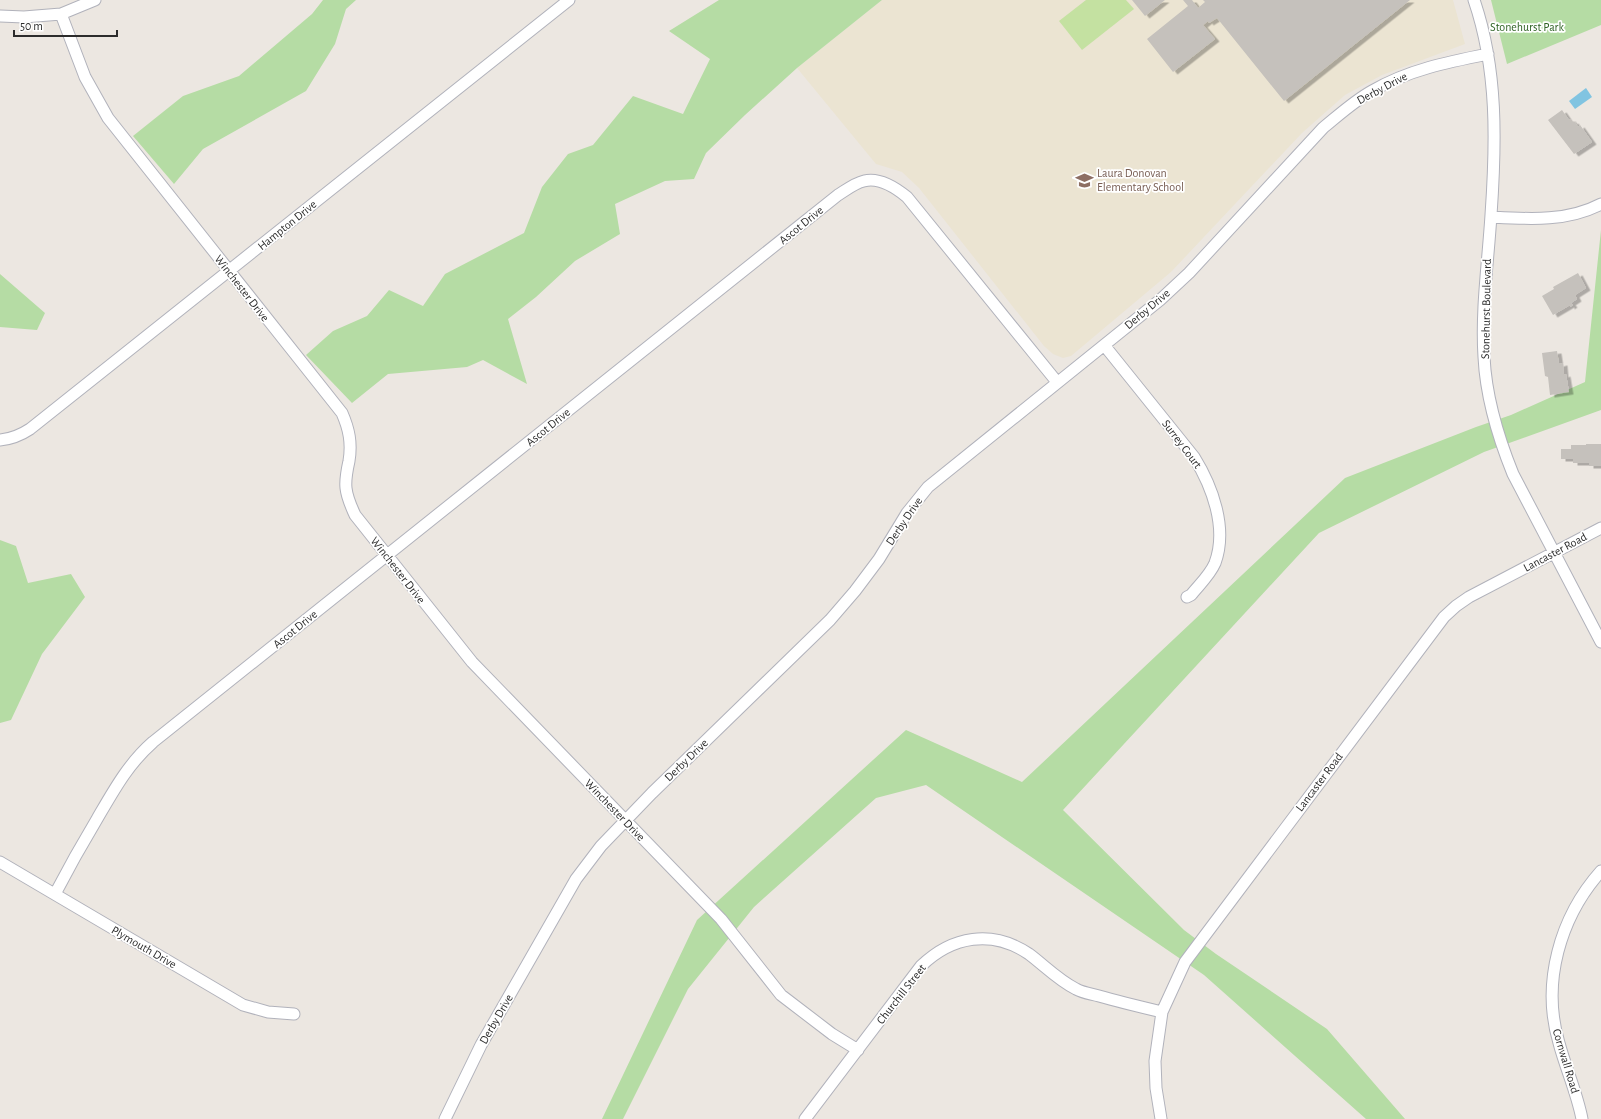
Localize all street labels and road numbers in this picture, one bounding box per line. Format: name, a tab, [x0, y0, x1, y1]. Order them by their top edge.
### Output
street label: Derby Drive	[1355, 70, 1410, 107]
street label: Hampton Drive	[255, 198, 319, 252]
street label: Ascot Drive	[777, 204, 825, 246]
street label: Winchester Drive	[212, 253, 272, 323]
street label: Stonehurst Boulevard	[1479, 259, 1493, 359]
street label: Derby Drive	[1122, 287, 1173, 332]
street label: Ascot Drive	[524, 406, 572, 448]
street label: Surrey Court	[1159, 417, 1204, 471]
street label: Derby Drive	[884, 495, 925, 548]
street label: Lancaster Road	[1521, 530, 1589, 574]
street label: Winchester Drive	[368, 535, 428, 605]
street label: Ascot Drive	[271, 608, 319, 650]
street label: Derby Drive	[662, 736, 711, 784]
street label: Lancaster Road	[1293, 750, 1345, 814]
street label: Winchester Drive	[583, 777, 647, 843]
street label: Plymouth Drive	[109, 924, 179, 971]
street label: Churchill Street	[874, 962, 928, 1026]
street label: Derby Drive	[477, 992, 516, 1046]
street label: Cornwall Road	[1550, 1027, 1582, 1095]

